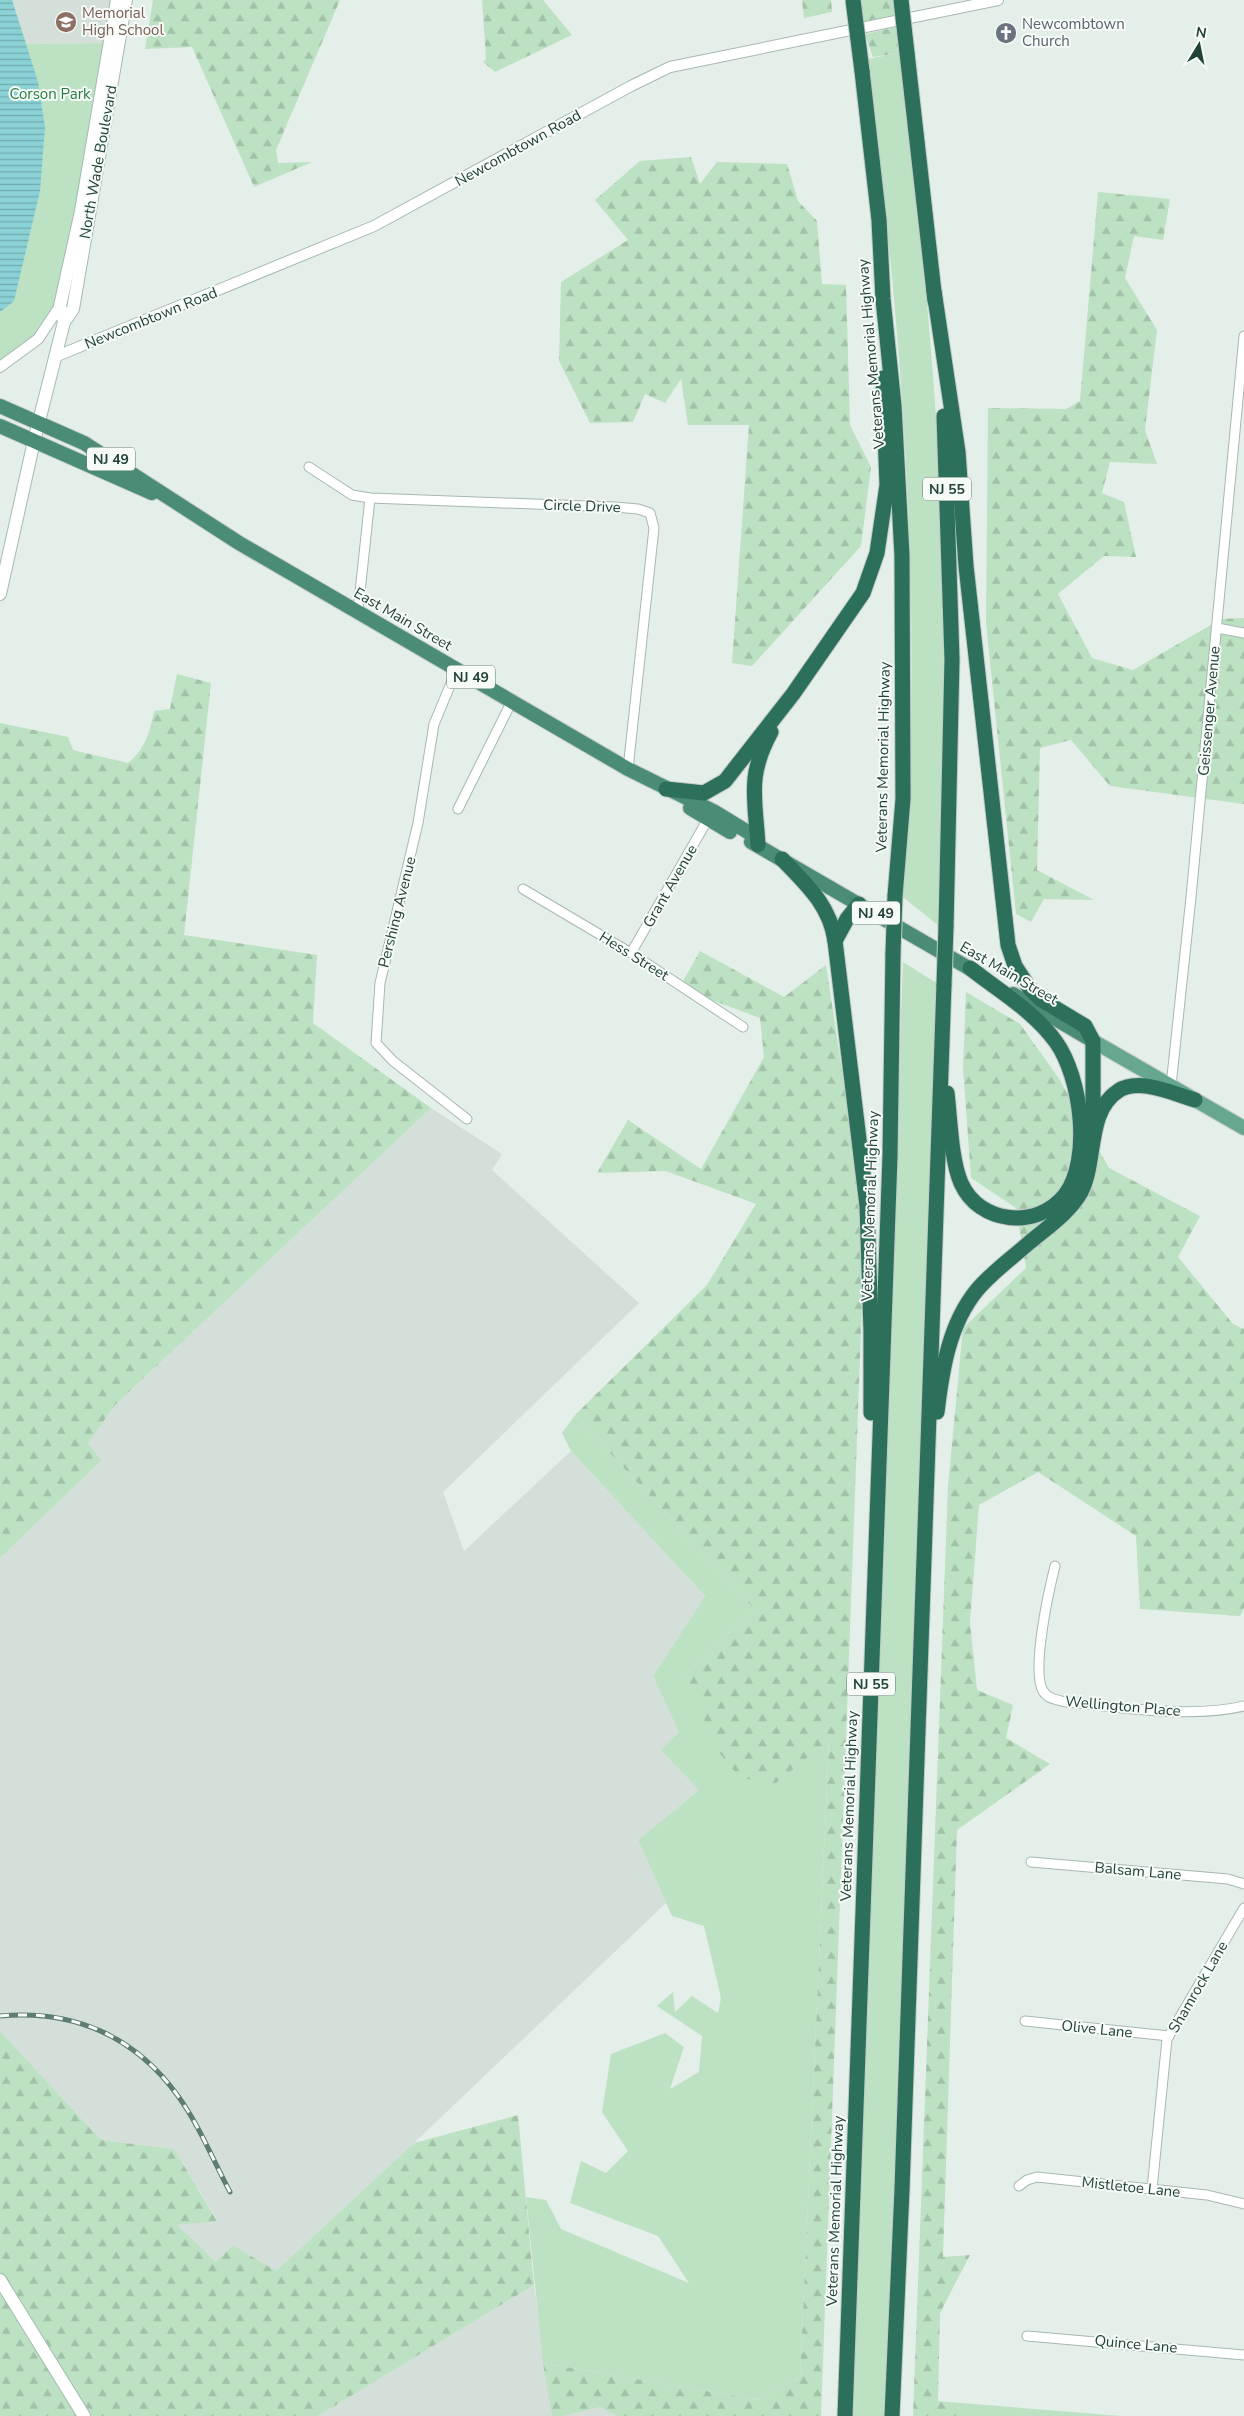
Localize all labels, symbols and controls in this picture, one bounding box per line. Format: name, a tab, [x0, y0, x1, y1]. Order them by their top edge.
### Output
place label: Memorial High School	[82, 3, 164, 40]
school or university icon: Memorial High School	[54, 10, 78, 34]
place label: Newcombtown Church	[1022, 14, 1125, 51]
north arrow	[1174, 20, 1224, 70]
church icon: Newcombtown Church	[994, 21, 1018, 45]
text: N	[1194, 22, 1208, 43]
park label: Corson Park	[9, 84, 91, 104]
street label: North Wade Boulevard	[75, 84, 121, 240]
street label: Newcombtown Road	[451, 105, 585, 191]
street label: Veterans Memorial Highway	[853, 258, 889, 451]
street label: Newcombtown Road	[82, 282, 220, 354]
road number: NJ 49	[87, 448, 135, 470]
road number: NJ 55	[923, 478, 971, 500]
street label: Circle Drive	[543, 495, 621, 517]
street label: East Main Street	[350, 583, 456, 656]
street label: Geissenger Avenue	[1193, 645, 1225, 777]
street label: Veterans Memorial Highway	[871, 661, 895, 854]
road number: NJ 49	[447, 666, 495, 689]
street label: Grant Avenue	[638, 841, 702, 931]
street label: Pershing Avenue	[374, 854, 420, 970]
road number: NJ 49	[852, 901, 900, 924]
street label: Hess Street	[595, 927, 673, 986]
street label: East Main Street	[956, 937, 1062, 1010]
street label: Veterans Memorial Highway	[857, 1110, 883, 1303]
road number: NJ 55	[847, 1672, 895, 1696]
street label: Wellington Place	[1064, 1691, 1182, 1721]
street label: Veterans Memorial Highway	[836, 1710, 862, 1903]
street label: Balsam Lane	[1094, 1857, 1182, 1885]
street label: Shamrock Lane	[1164, 1937, 1232, 2037]
street label: Olive Lane	[1060, 2015, 1134, 2043]
street label: Veterans Memorial Highway	[822, 2115, 848, 2308]
street label: Mistletoe Lane	[1081, 2172, 1181, 2202]
street label: Quince Lane	[1094, 2330, 1178, 2358]

